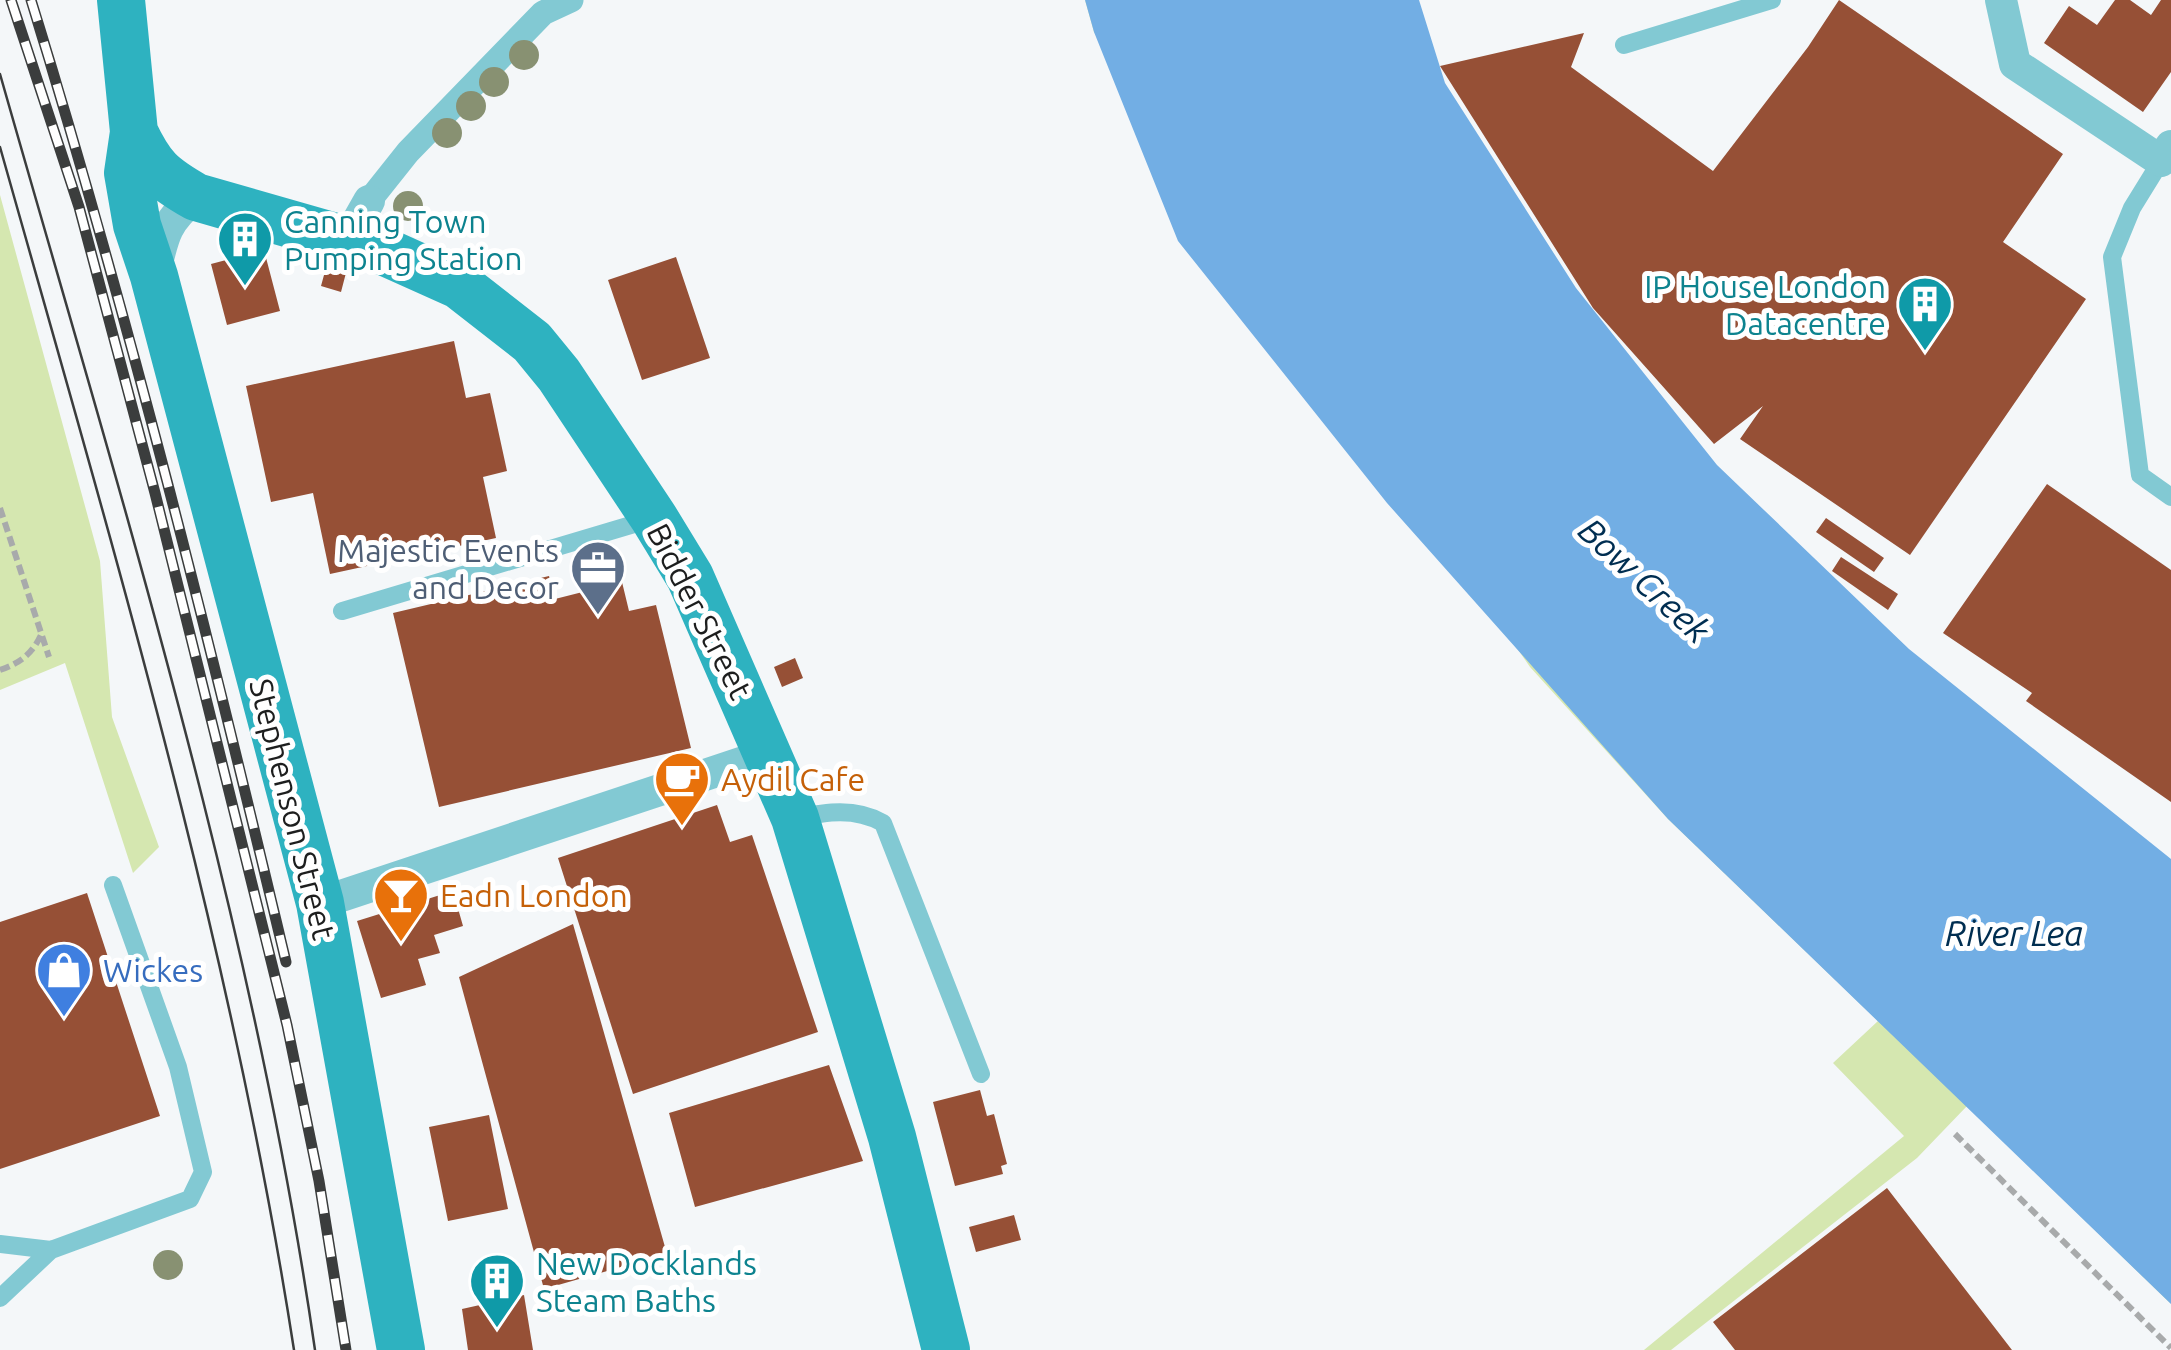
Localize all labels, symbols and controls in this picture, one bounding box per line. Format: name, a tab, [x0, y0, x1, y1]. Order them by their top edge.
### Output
place label: Canning Town Pumping Station	[284, 203, 523, 276]
building icon: Canning Town Pumping Station	[215, 209, 275, 288]
place label: IP House London Datacentre	[1644, 268, 1886, 341]
building icon: IP House London Datacentre	[1895, 274, 1955, 353]
water label: Bow Creek	[1571, 509, 1719, 651]
street label: Bidder Street	[640, 517, 760, 705]
place label: Majestic Events and Decor	[337, 532, 559, 605]
office icon: Majestic Events and Decor	[568, 538, 628, 617]
street label: Stephenson Street	[243, 675, 343, 944]
cafe icon: Aydil Cafe	[652, 749, 712, 828]
place label: Aydil Cafe	[721, 761, 865, 797]
bar icon: Eadn London	[371, 865, 431, 944]
place label: Eadn London	[440, 877, 628, 913]
water label: River Lea	[1945, 913, 2083, 953]
shop icon: Wickes	[34, 940, 94, 1019]
place label: Wickes	[103, 952, 203, 988]
place label: New Docklands Steam Baths	[536, 1245, 757, 1318]
building icon: New Docklands Steam Baths	[467, 1251, 527, 1330]

